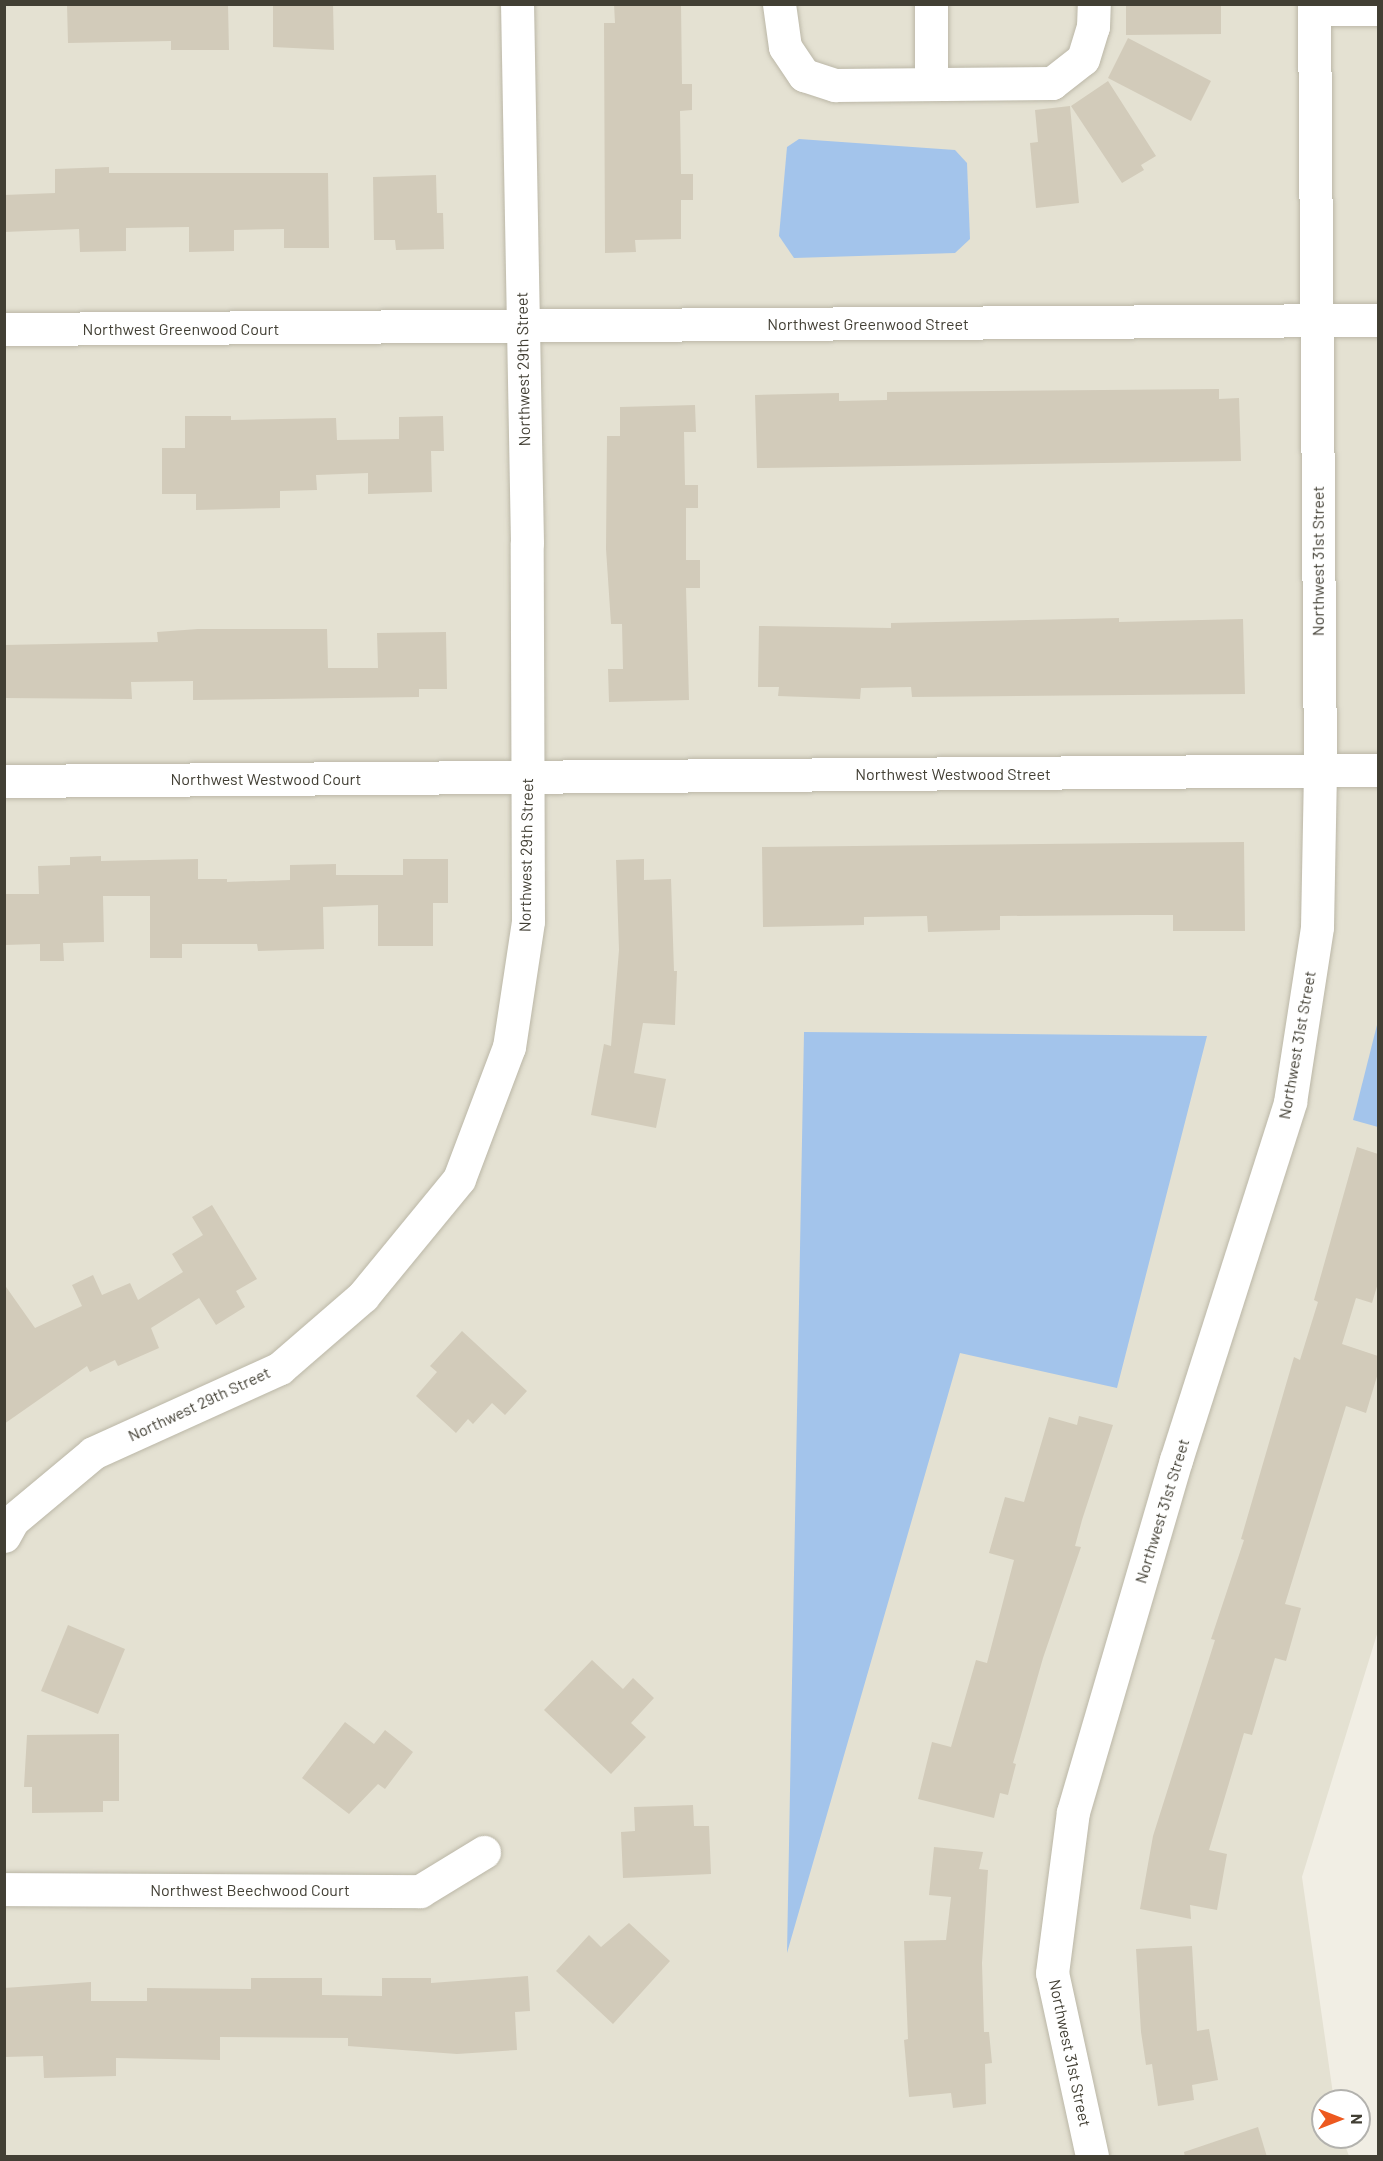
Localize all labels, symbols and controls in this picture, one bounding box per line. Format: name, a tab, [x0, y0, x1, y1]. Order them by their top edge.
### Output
street label: Northwest 29th Street	[512, 292, 534, 446]
street label: Northwest Greenwood Street	[767, 314, 969, 334]
street label: Northwest Greenwood Court	[83, 319, 279, 339]
street label: Northwest 31st Street	[1308, 486, 1328, 636]
street label: Northwest Westwood Street	[855, 764, 1051, 784]
street label: Northwest Westwood Court	[171, 769, 361, 789]
street label: Northwest 29th Street	[515, 778, 537, 932]
street label: Northwest 31st Street	[1274, 969, 1320, 1121]
street label: Northwest 29th Street	[125, 1363, 273, 1445]
street label: Northwest 31st Street	[1131, 1436, 1193, 1586]
street label: Northwest Beechwood Court	[150, 1880, 350, 1900]
street label: Northwest 31st Street	[1045, 1977, 1095, 2129]
north arrow	[1311, 2089, 1371, 2149]
text: N	[1348, 2114, 1367, 2124]

